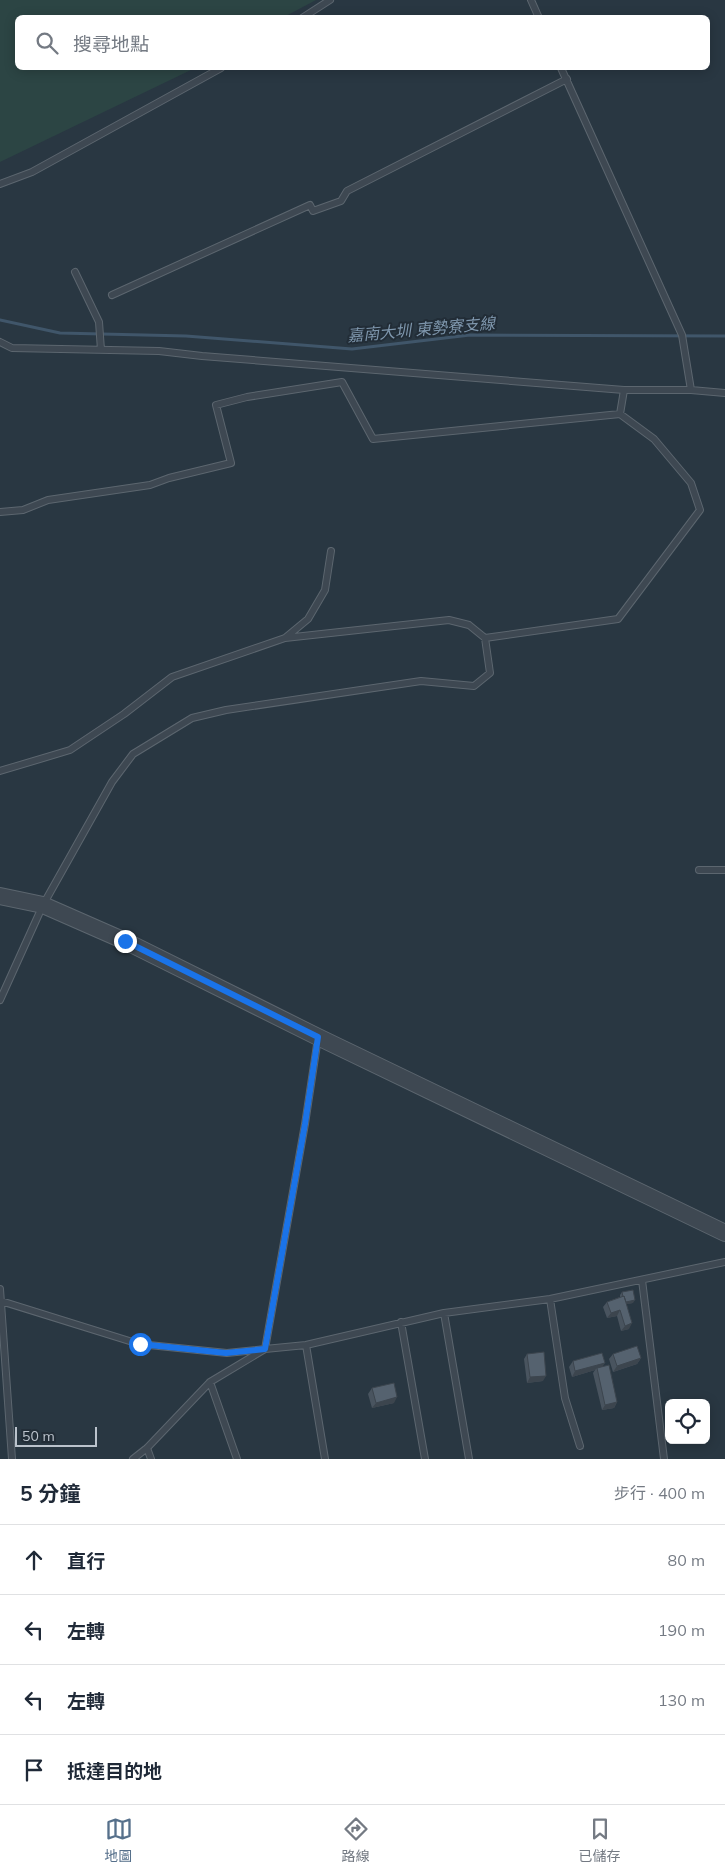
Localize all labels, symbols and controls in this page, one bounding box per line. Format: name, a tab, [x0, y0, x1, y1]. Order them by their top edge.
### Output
search box	[15, 15, 710, 70]
icon: search	[33, 29, 61, 57]
text: 搜尋地點	[73, 32, 149, 56]
water label: 嘉南大圳 東勢寮支線	[346, 312, 498, 345]
route end	[114, 930, 137, 953]
route start	[129, 1333, 152, 1356]
map controls	[665, 1399, 710, 1444]
button: locate	[665, 1399, 710, 1444]
scale bar	[15, 1424, 98, 1447]
text: 50 m	[22, 1427, 55, 1445]
text: 5 分鐘	[20, 1480, 80, 1506]
text: 步行 · 400 m	[614, 1483, 705, 1503]
icon: ahead	[20, 1546, 48, 1574]
text: 直行	[67, 1549, 105, 1573]
text: 80 m	[668, 1550, 705, 1570]
icon: left	[20, 1616, 48, 1644]
text: 左轉	[67, 1619, 105, 1643]
text: 190 m	[658, 1620, 705, 1640]
icon: left	[20, 1686, 48, 1714]
text: 左轉	[67, 1689, 105, 1713]
text: 130 m	[658, 1690, 705, 1710]
icon: arrive	[20, 1756, 48, 1784]
text: 抵達目的地	[67, 1759, 162, 1783]
tab: 地圖	[105, 1815, 133, 1865]
tab: 路線	[342, 1815, 370, 1865]
tab: 已儲存	[579, 1815, 621, 1865]

